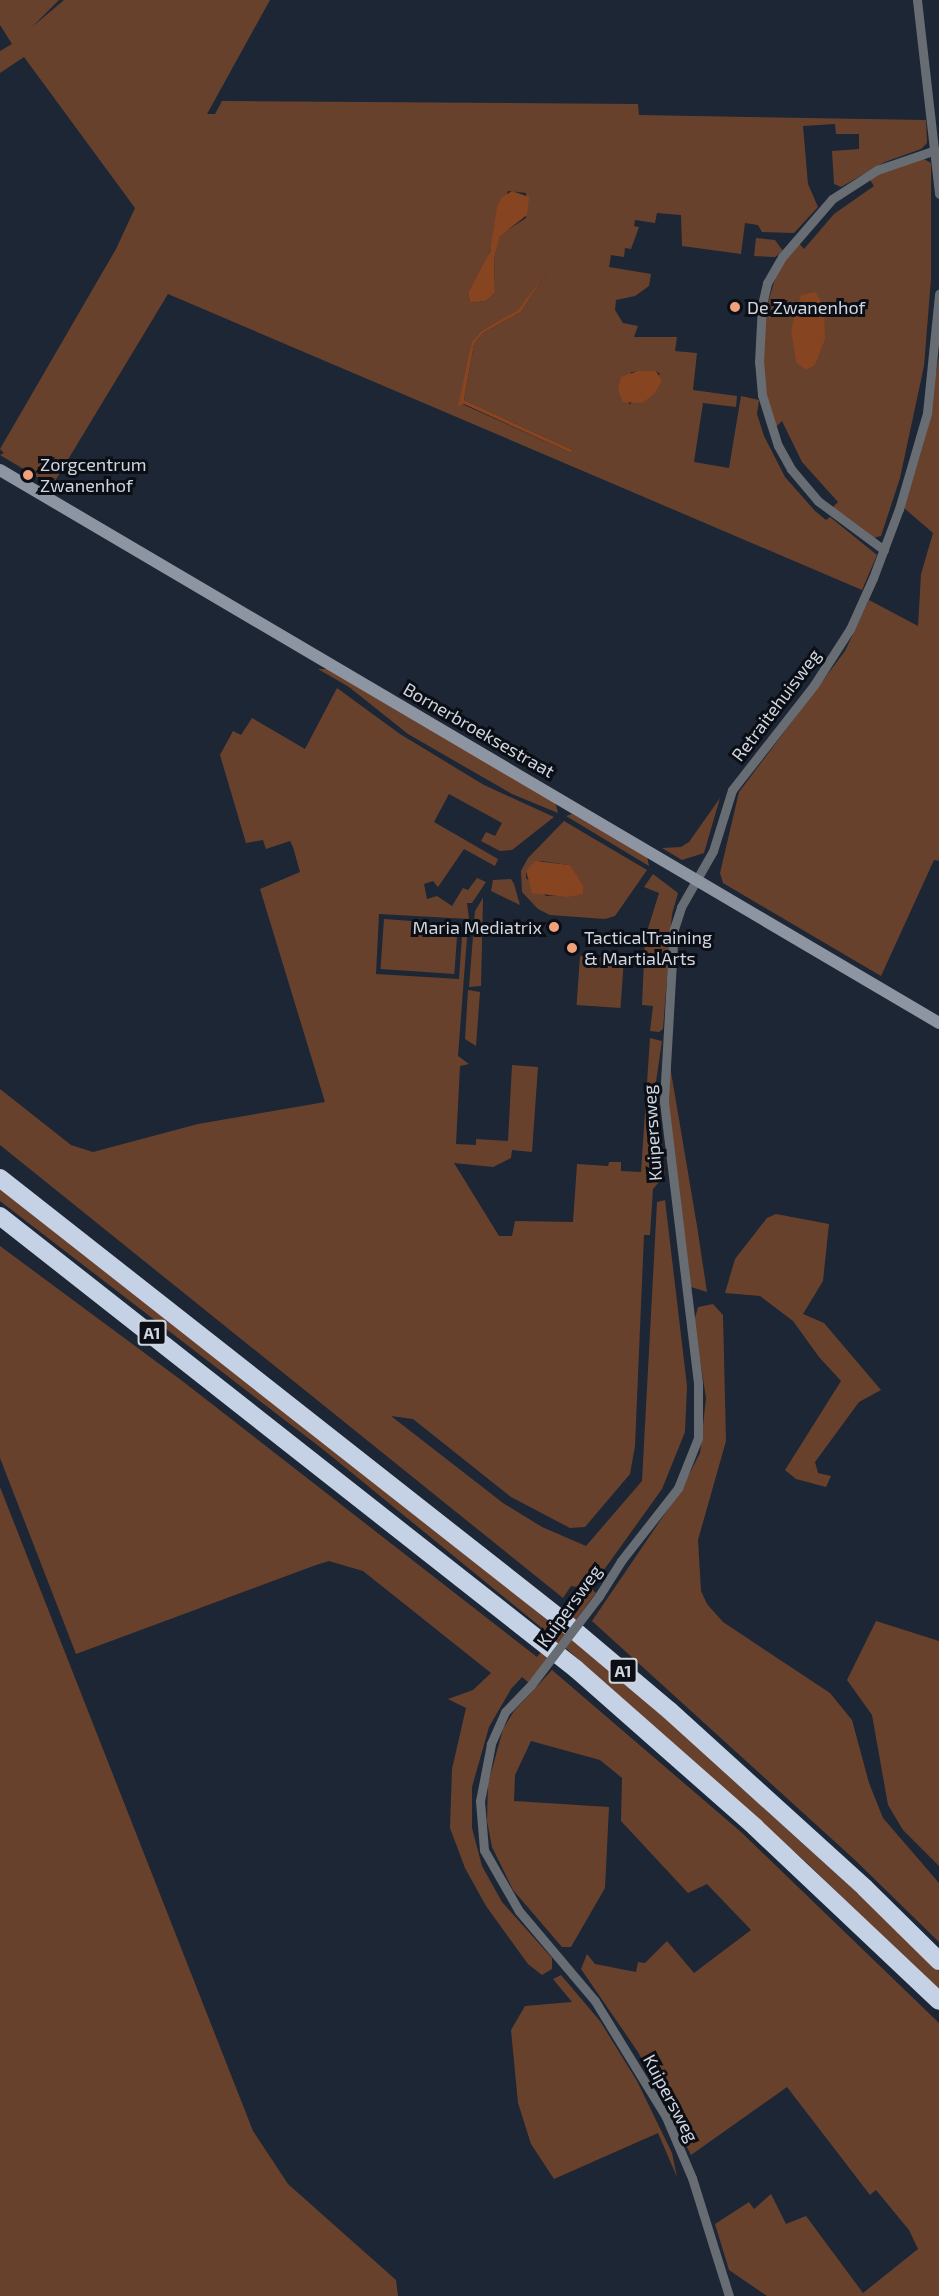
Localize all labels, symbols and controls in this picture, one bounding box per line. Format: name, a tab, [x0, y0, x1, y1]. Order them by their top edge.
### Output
place label: De Zwanenhof	[747, 296, 865, 318]
marker: De Zwanenhof	[728, 300, 742, 314]
place label: Zorgcentrum Zwanenhof	[40, 454, 146, 496]
marker: Zorgcentrum Zwanenhof	[21, 468, 35, 482]
street label: Retraitehuisweg	[727, 645, 825, 765]
street label: Bornerbroeksestraat	[400, 678, 558, 782]
place label: Maria Mediatrix	[413, 916, 542, 938]
marker: Maria Mediatrix	[547, 920, 561, 934]
place label: TacticalTraining & MartialArts	[584, 927, 712, 970]
marker: TacticalTraining & MartialArts	[565, 941, 579, 955]
street label: Kuipersweg	[638, 1084, 666, 1182]
road number: A1	[137, 1320, 167, 1346]
street label: Kuipersweg	[532, 1561, 606, 1651]
road number: A1	[608, 1658, 638, 1684]
street label: Kuipersweg	[639, 2050, 703, 2146]

